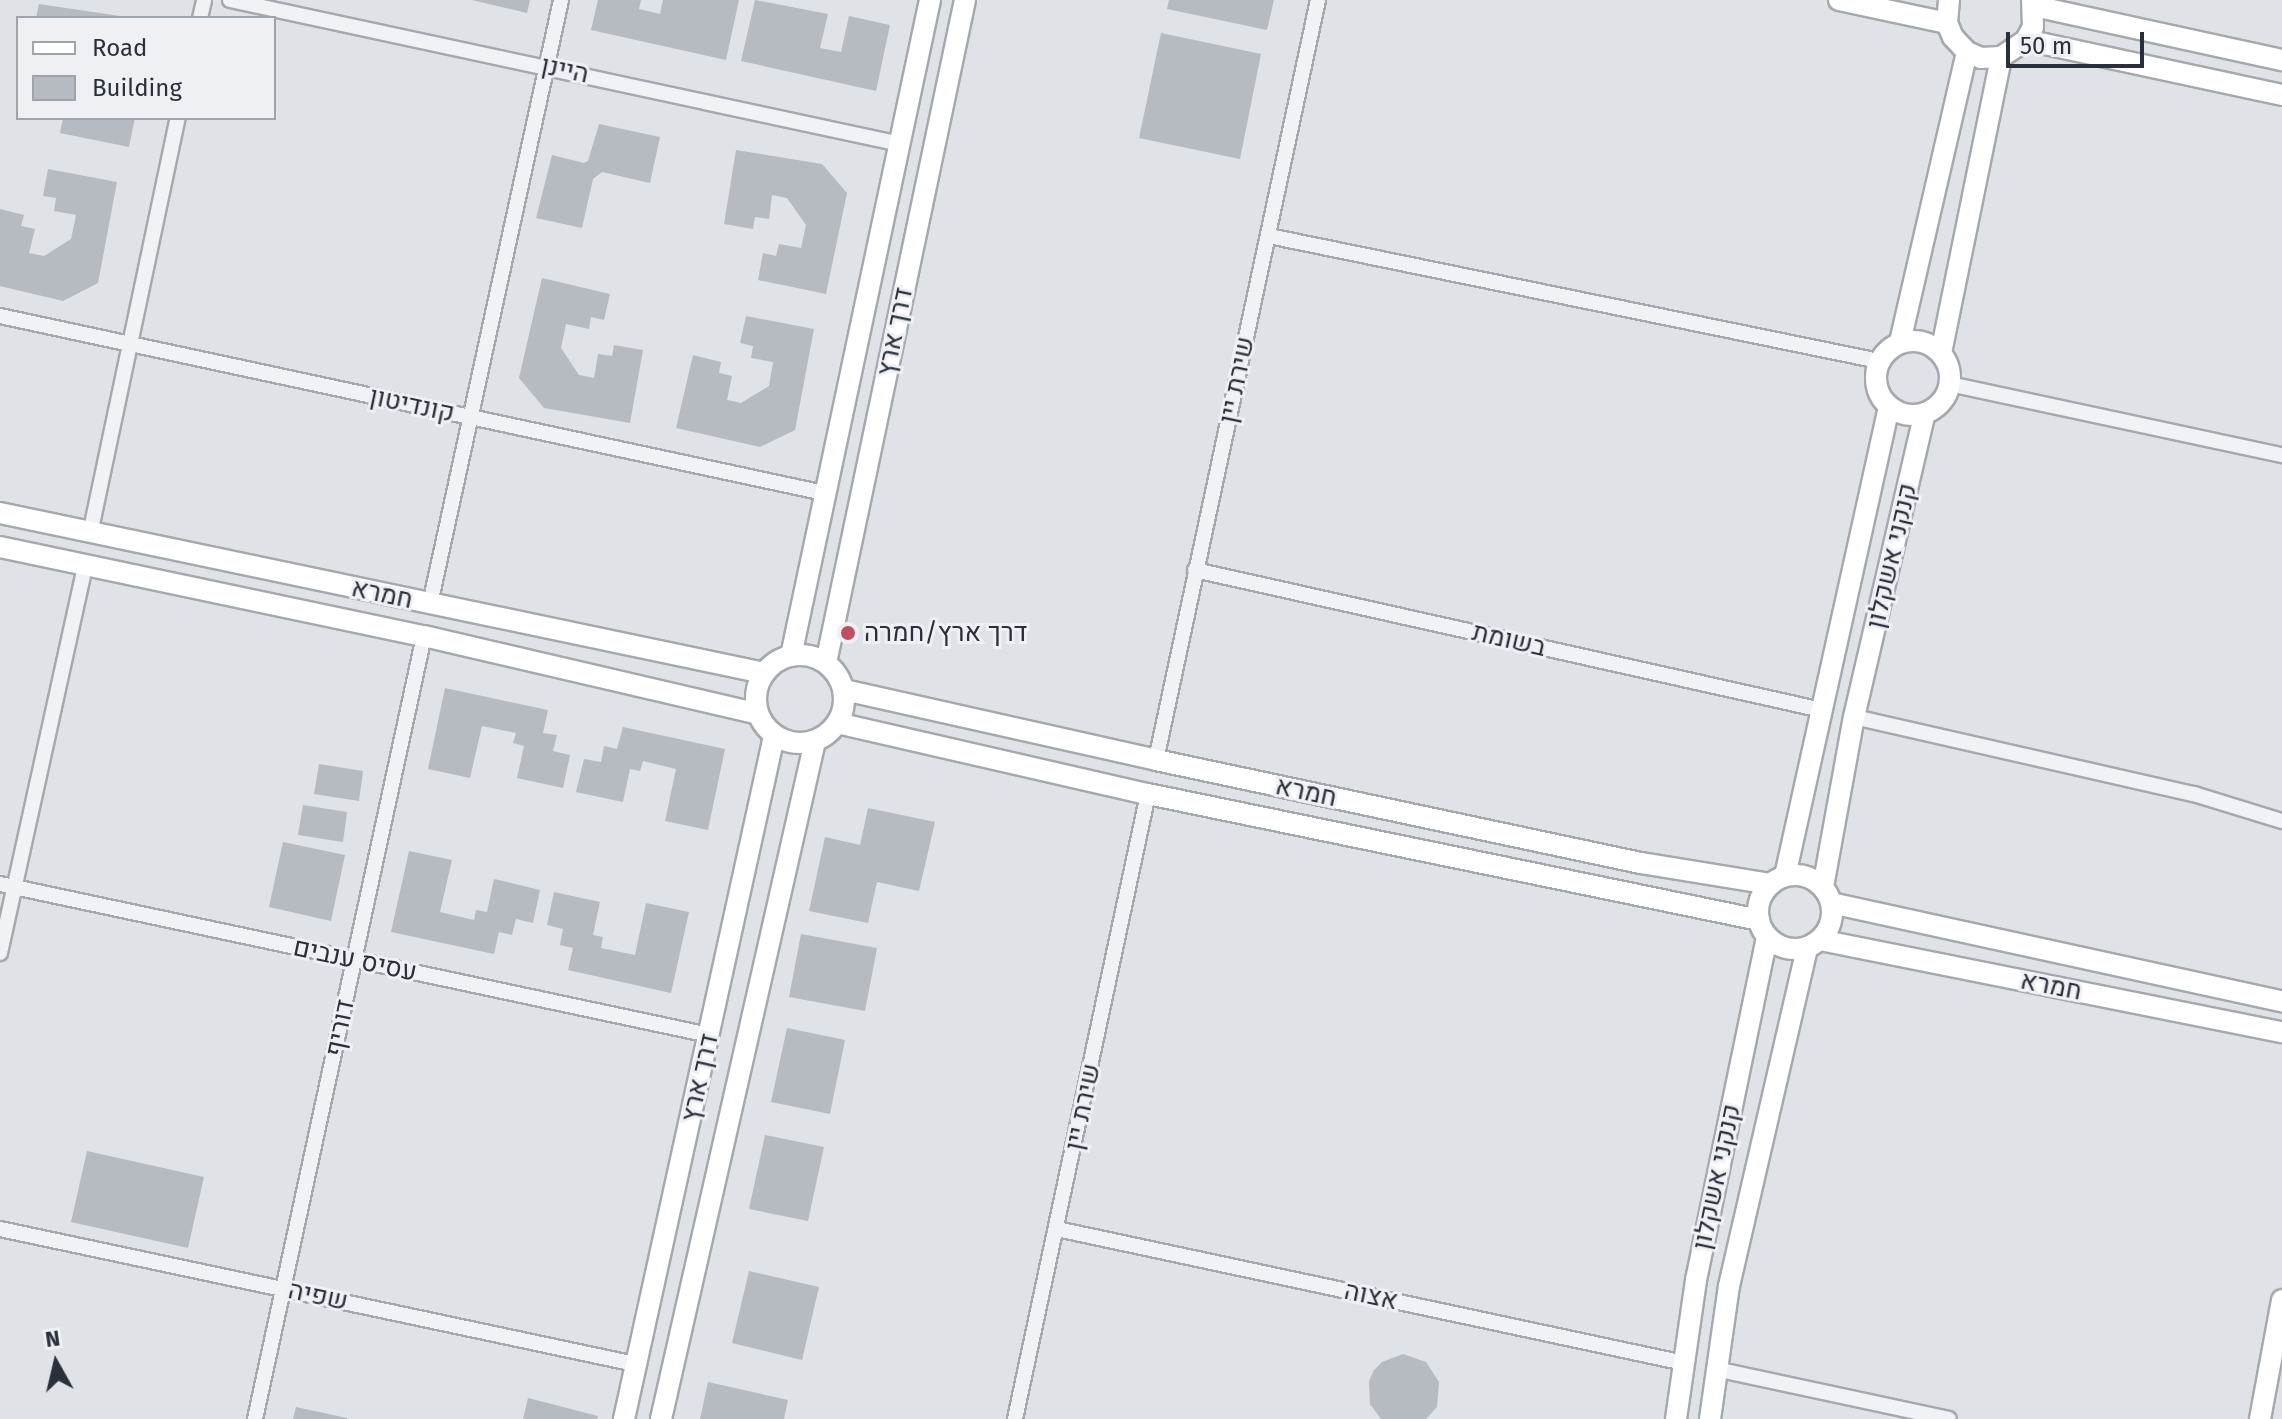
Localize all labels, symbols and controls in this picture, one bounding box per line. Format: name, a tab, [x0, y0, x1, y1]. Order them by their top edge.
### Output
legend	[16, 16, 276, 120]
scale bar	[2010, 16, 2148, 66]
text: 50 m	[2020, 32, 2072, 60]
text: Road	[92, 34, 147, 62]
street label: היינן	[538, 50, 592, 90]
text: Building	[92, 74, 182, 102]
street label: דרך ארץ	[870, 285, 920, 379]
street label: שירת יין	[1213, 334, 1261, 426]
street label: קונדיטון	[367, 381, 457, 429]
street label: קנקני אשקלון	[1860, 480, 1924, 632]
street label: חמרא	[349, 572, 415, 616]
street label: בשומת	[1469, 616, 1549, 664]
place label: דרך ארץ/חמרה	[864, 617, 1027, 649]
marker: דרך ארץ/חמרה	[839, 624, 857, 642]
street label: חמרא	[1273, 770, 1339, 814]
street label: עסיס ענבים	[290, 932, 420, 988]
street label: חמרא	[2018, 965, 2084, 1007]
street label: דוריף	[319, 997, 361, 1059]
street label: דרך ארץ	[675, 1031, 725, 1125]
street label: שירת יין	[1059, 1061, 1107, 1153]
street label: קנקני אשקלון	[1686, 1101, 1748, 1253]
street label: שפיה	[285, 1274, 351, 1318]
street label: אצוה	[1341, 1275, 1401, 1317]
north arrow	[16, 1323, 96, 1403]
text: N	[43, 1324, 62, 1353]

